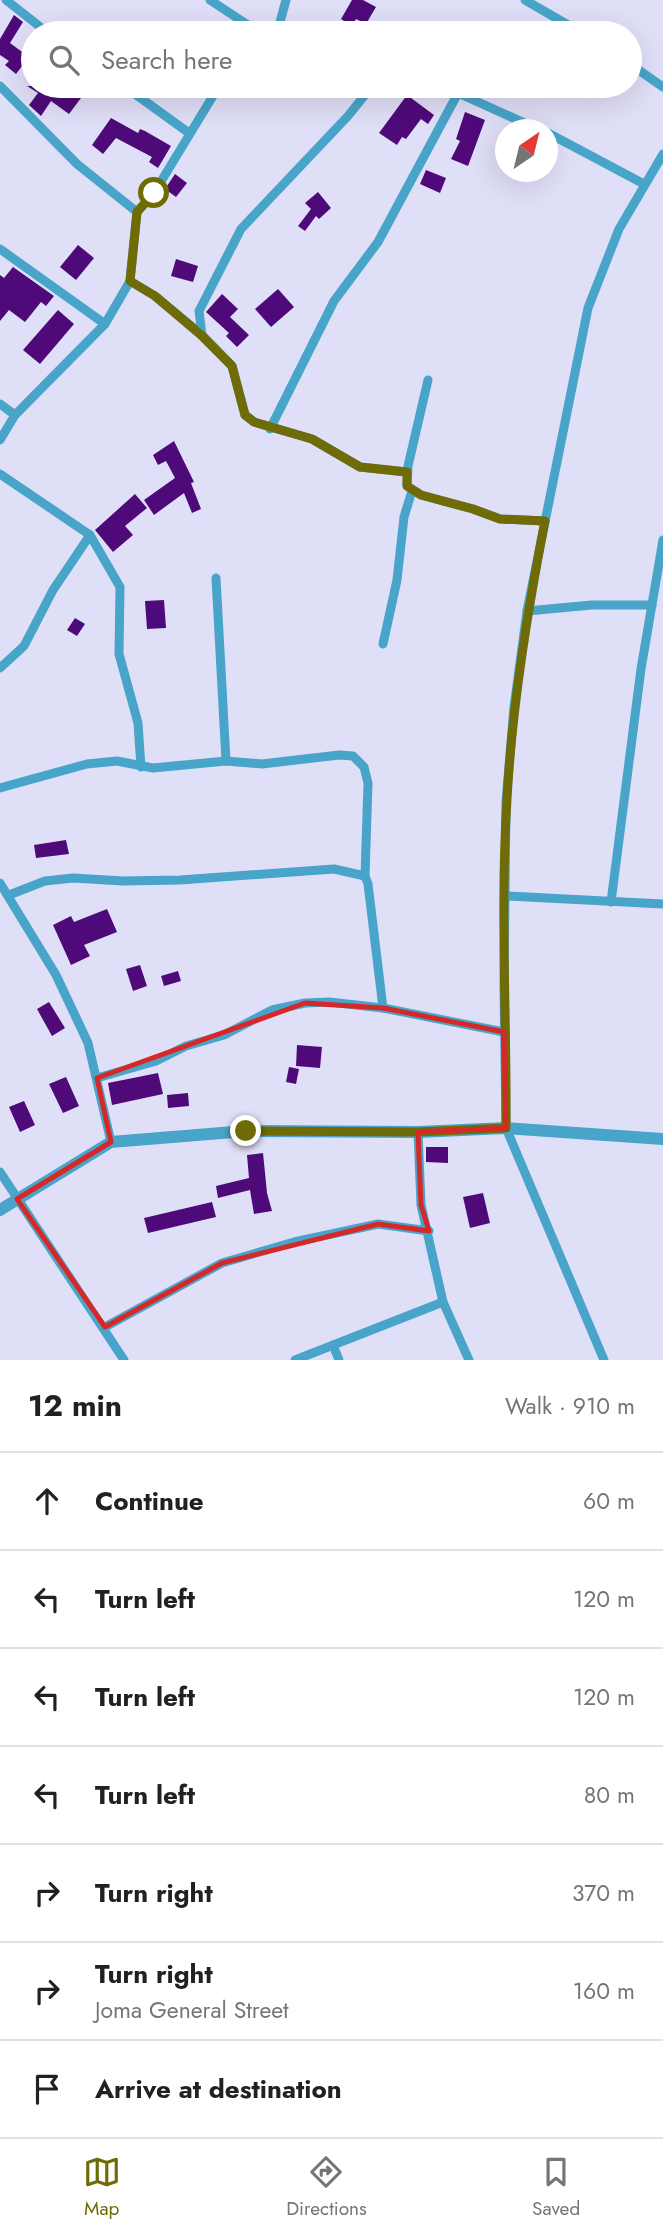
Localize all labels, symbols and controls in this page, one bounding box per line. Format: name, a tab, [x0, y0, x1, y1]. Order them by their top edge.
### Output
search box	[21, 21, 642, 98]
icon: search	[45, 41, 83, 79]
text: Search here	[101, 41, 233, 79]
north arrow	[495, 119, 558, 182]
route start	[138, 177, 169, 208]
route end	[230, 1115, 261, 1146]
text: 12 min	[28, 1384, 122, 1427]
text: Walk · 910 m	[505, 1389, 635, 1423]
icon: ahead	[28, 1482, 66, 1520]
text: Continue	[95, 1482, 204, 1520]
text: 60 m	[583, 1484, 635, 1518]
icon: left	[28, 1580, 66, 1618]
text: Turn left	[95, 1580, 195, 1618]
text: 120 m	[573, 1582, 635, 1616]
icon: left	[28, 1678, 66, 1716]
text: Turn left	[95, 1678, 195, 1716]
text: 120 m	[573, 1680, 635, 1714]
icon: left	[28, 1776, 66, 1814]
text: Turn left	[95, 1776, 195, 1814]
text: 80 m	[584, 1778, 635, 1812]
icon: right	[28, 1874, 66, 1912]
text: Turn right	[95, 1874, 213, 1912]
text: 370 m	[572, 1876, 635, 1910]
text: Turn right	[95, 1955, 213, 1993]
icon: right	[28, 1972, 66, 2010]
text: 160 m	[573, 1974, 635, 2008]
text: Joma General Street	[95, 1993, 289, 2027]
icon: arrive	[28, 2070, 66, 2108]
text: Arrive at destination	[95, 2070, 342, 2108]
tab: Map	[83, 2153, 121, 2222]
tab: Directions	[286, 2153, 367, 2222]
tab: Saved	[532, 2153, 580, 2222]

